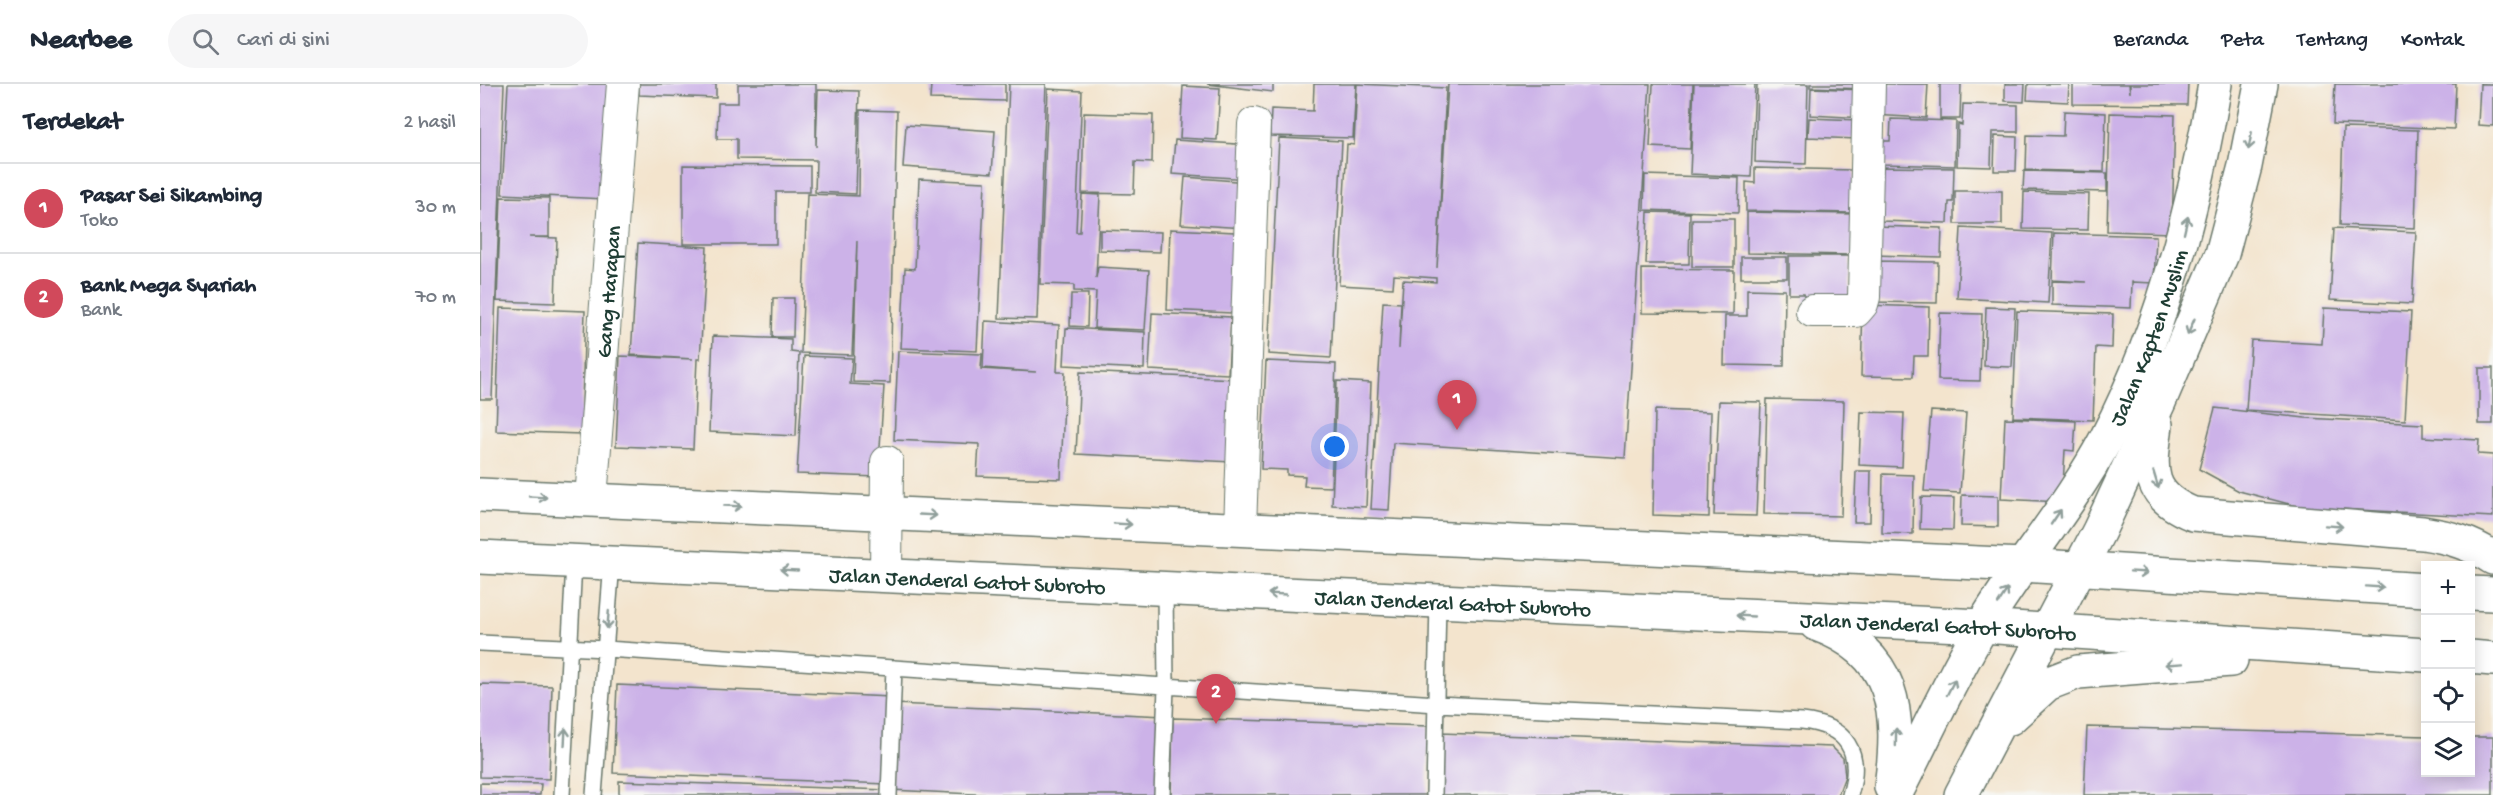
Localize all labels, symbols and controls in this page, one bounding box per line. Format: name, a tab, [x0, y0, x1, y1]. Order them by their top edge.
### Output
search box	[168, 14, 588, 68]
text: Nearbee	[30, 25, 132, 58]
icon: search	[189, 25, 222, 58]
text: Cari di sini	[237, 28, 330, 54]
text: Beranda	[2114, 29, 2188, 54]
text: Peta	[2221, 29, 2264, 54]
text: Tentang	[2297, 29, 2368, 54]
text: Kontak	[2401, 29, 2463, 54]
text: Terdekat	[24, 108, 122, 139]
text: 2 hasil	[404, 112, 456, 135]
one-way arrow	[2244, 131, 2255, 151]
text: Pasar Sei Sikambing	[81, 184, 262, 210]
text: 1	[39, 197, 48, 220]
text: 30 m	[415, 197, 456, 220]
text: Toko	[81, 210, 118, 233]
one-way arrow	[2181, 216, 2192, 235]
street label: Gang Harapan	[593, 224, 629, 359]
street label: Jalan Kapten Muslim	[2106, 246, 2196, 431]
text: Bank Mega Syariah	[81, 274, 256, 300]
text: 2	[39, 287, 48, 310]
text: 70 m	[415, 287, 456, 310]
text: Bank	[81, 300, 121, 323]
one-way arrow	[2185, 317, 2196, 335]
pin: 1	[1438, 380, 1476, 430]
your location	[1320, 432, 1349, 461]
one-way arrow	[2151, 470, 2162, 489]
one-way arrow	[528, 492, 548, 503]
one-way arrow	[723, 500, 743, 512]
one-way arrow	[918, 509, 938, 521]
one-way arrow	[2051, 509, 2063, 526]
one-way arrow	[1112, 518, 1132, 530]
one-way arrow	[2324, 521, 2344, 532]
map controls	[2421, 561, 2475, 777]
button: +	[2421, 561, 2475, 615]
street label: Jalan Jenderal Gatot Subroto	[828, 564, 1106, 603]
one-way arrow	[780, 565, 800, 576]
one-way arrow	[2128, 567, 2148, 578]
one-way arrow	[2365, 581, 2385, 592]
street label: Jalan Jenderal Gatot Subroto	[1314, 586, 1592, 625]
one-way arrow	[1996, 587, 2009, 604]
one-way arrow	[1268, 588, 1288, 599]
street label: Jalan Jenderal Gatot Subroto	[1799, 609, 2077, 649]
one-way arrow	[602, 610, 613, 630]
one-way arrow	[1735, 611, 1755, 622]
button: −	[2421, 615, 2475, 669]
one-way arrow	[2165, 658, 2185, 669]
button: locate	[2421, 669, 2475, 723]
pin: 2	[1196, 674, 1236, 724]
one-way arrow	[1945, 679, 1957, 696]
button: layers	[2421, 723, 2475, 777]
one-way arrow	[559, 727, 570, 747]
one-way arrow	[1890, 727, 1901, 747]

